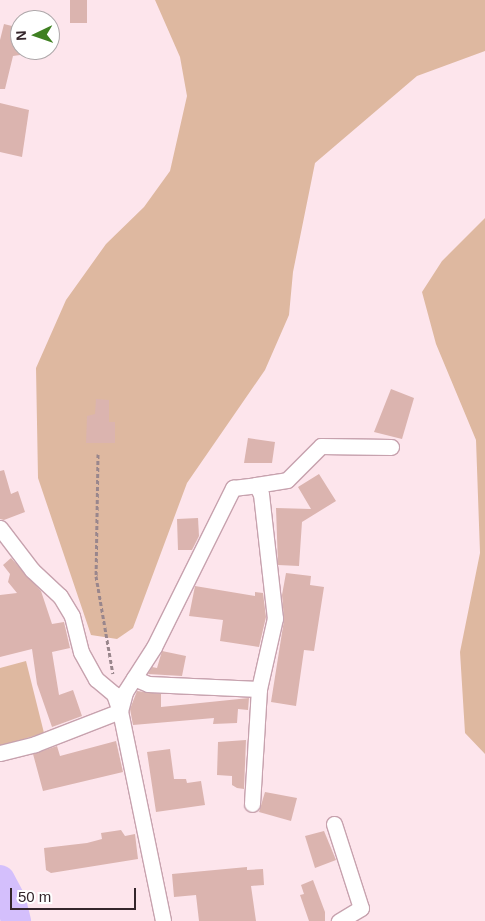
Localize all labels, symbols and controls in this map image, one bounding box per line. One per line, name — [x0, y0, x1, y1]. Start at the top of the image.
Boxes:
north arrow — [10, 10, 60, 60]
text: N — [13, 30, 29, 41]
scale bar — [12, 878, 139, 910]
text: 50 m — [18, 888, 51, 905]

